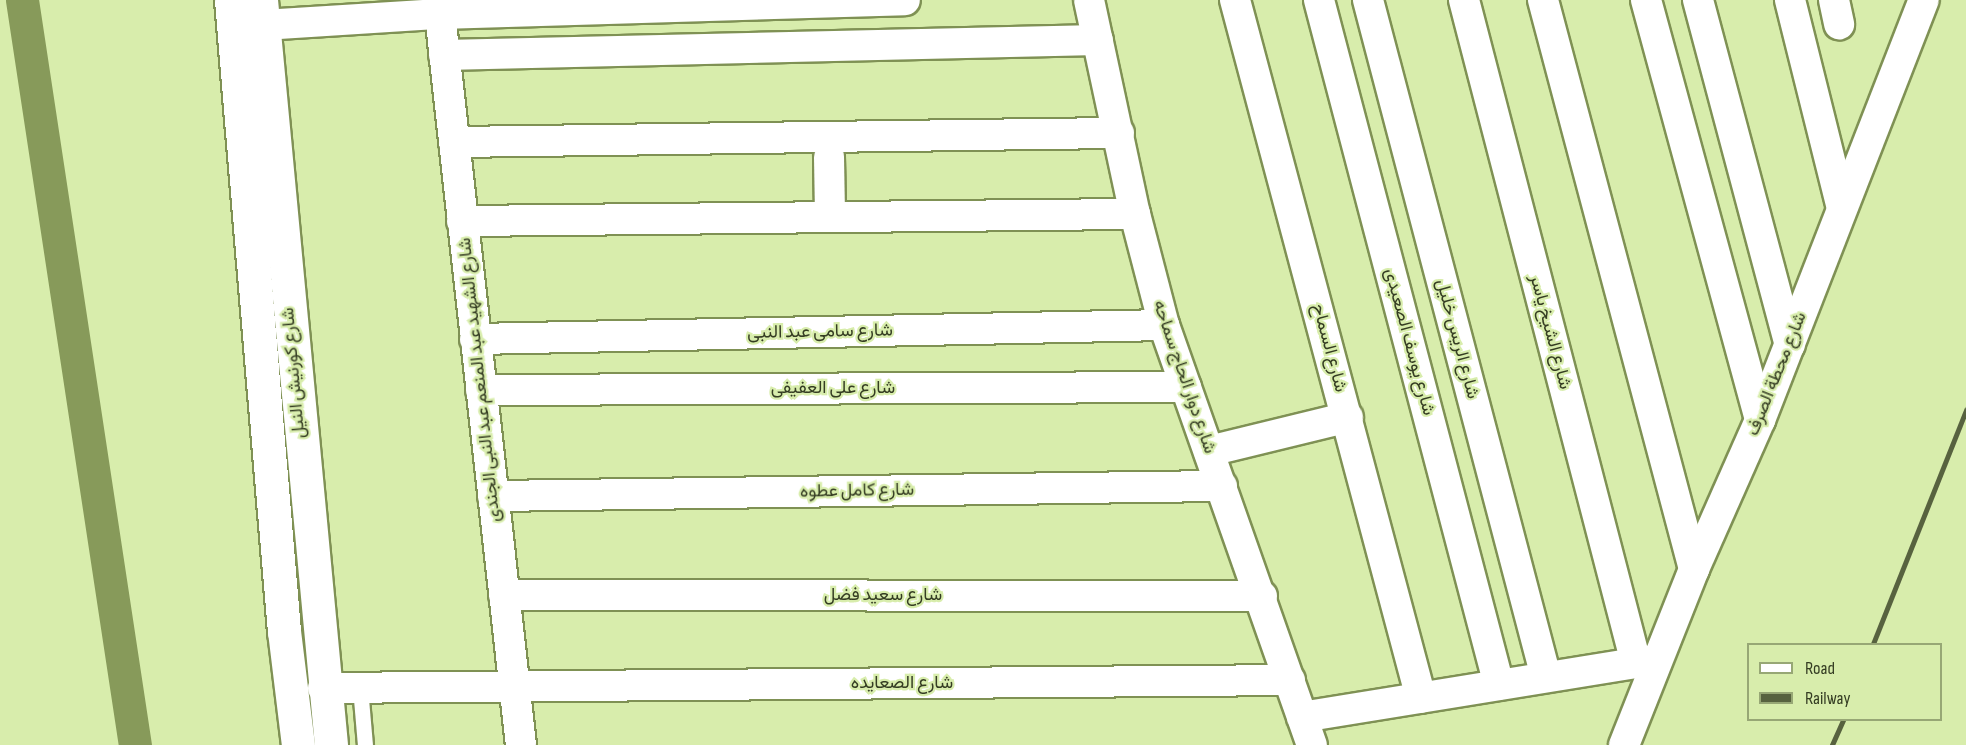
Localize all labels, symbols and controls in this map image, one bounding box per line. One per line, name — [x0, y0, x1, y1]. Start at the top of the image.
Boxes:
street label: شارع الشهيد عبد المنعم عبد النبى الجندى — [454, 237, 506, 523]
street label: شارع يوسف الصعيدى — [1379, 266, 1439, 418]
street label: شارع الشيخ ياسر — [1524, 272, 1576, 392]
street label: شارع الريس خليل — [1431, 277, 1483, 401]
street label: شارع دوار الحاج سماحه — [1148, 297, 1220, 457]
street label: شارع السماح — [1307, 301, 1351, 395]
street label: شارع كورنيش النيل — [278, 307, 310, 439]
street label: شارع محطة الصرف — [1742, 309, 1812, 439]
street label: شارع سامى عبد النبى — [747, 320, 893, 344]
street label: شارع على العفيفى — [771, 377, 895, 399]
street label: شارع كامل عطوه — [800, 479, 914, 503]
street label: شارع سعيد فضل — [824, 584, 942, 606]
legend — [1747, 643, 1942, 721]
text: Road — [1805, 658, 1835, 679]
street label: شارع الصعايده — [851, 672, 953, 694]
text: Railway — [1805, 688, 1850, 709]

